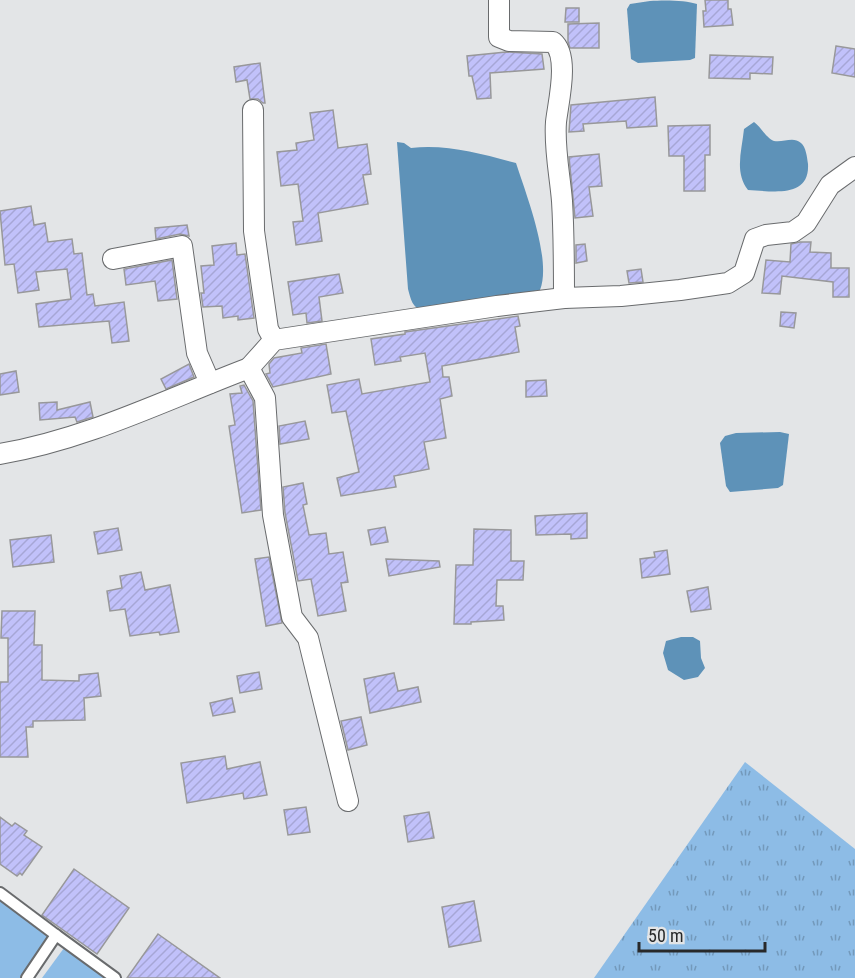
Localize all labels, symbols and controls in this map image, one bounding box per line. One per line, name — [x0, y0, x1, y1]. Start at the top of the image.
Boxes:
scale bar — [639, 915, 765, 953]
text: 50 m — [648, 925, 683, 946]

